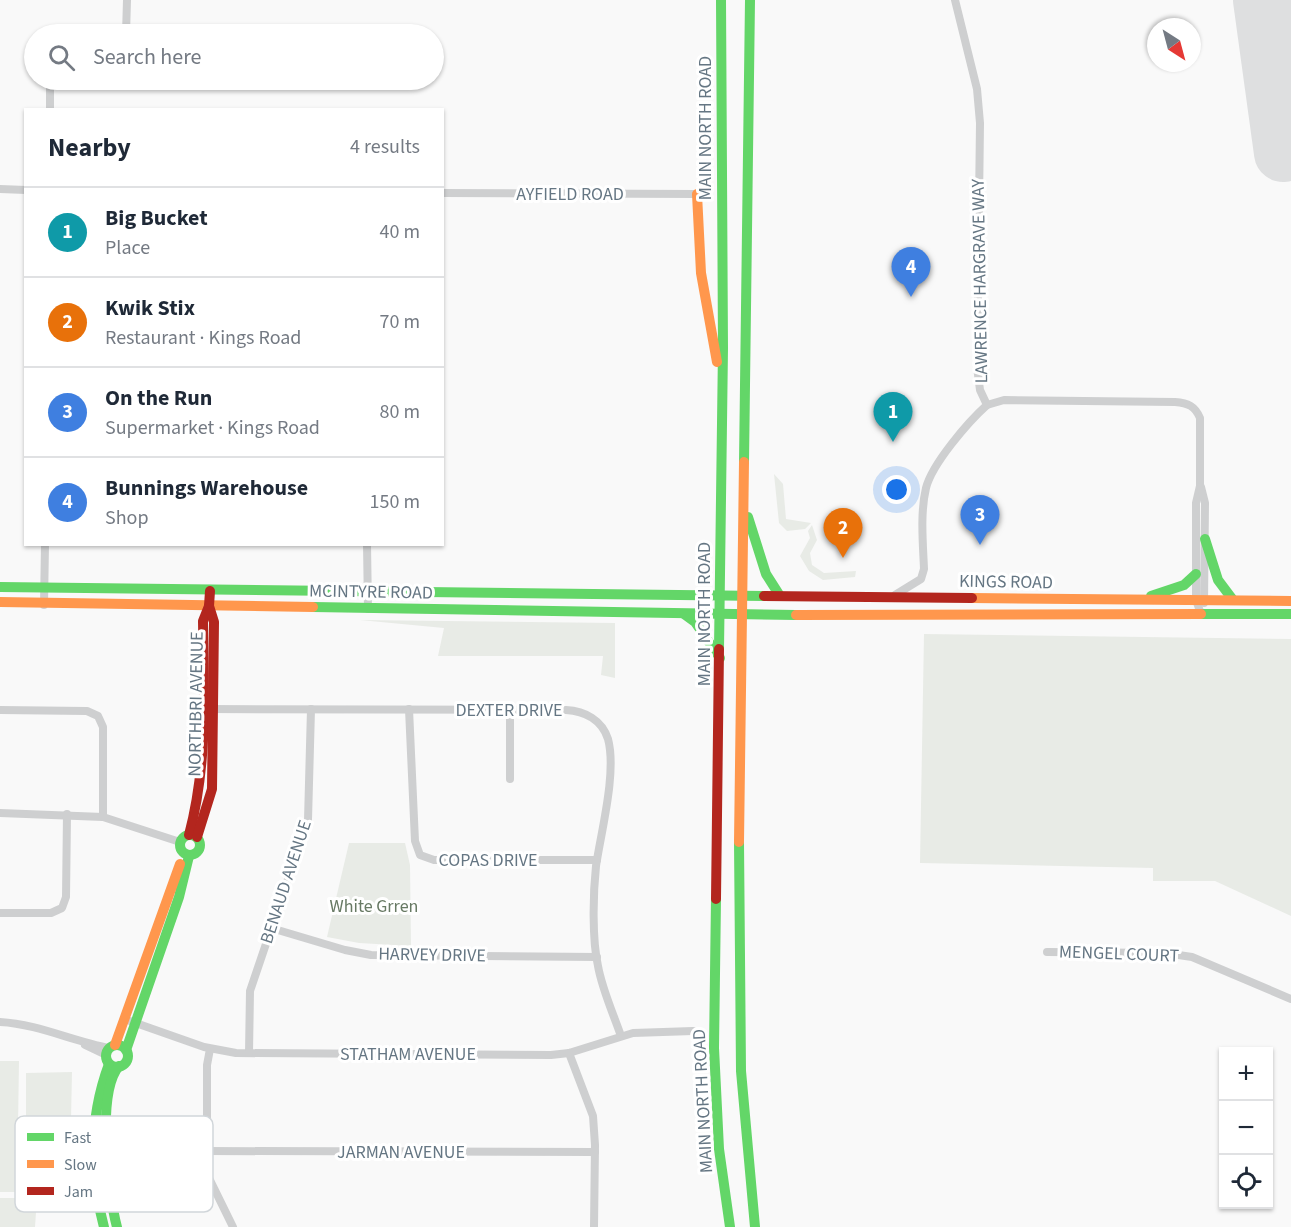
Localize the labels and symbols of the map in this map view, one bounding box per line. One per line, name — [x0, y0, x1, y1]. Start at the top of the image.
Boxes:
north arrow — [1147, 18, 1201, 72]
street label: MAIN NORTH ROAD — [693, 56, 718, 200]
street label: LAWRENCE HARGRAVE WAY — [966, 178, 994, 384]
street label: AYFIELD ROAD — [516, 182, 624, 207]
pin: 4 — [892, 248, 930, 297]
pin: 1 — [874, 392, 912, 442]
your location — [882, 475, 911, 504]
pin: 3 — [960, 496, 1000, 545]
pin: 2 — [824, 508, 862, 558]
street label: MAIN NORTH ROAD — [692, 542, 717, 686]
street label: KINGS ROAD — [959, 569, 1053, 595]
street label: MCINTYRE ROAD — [309, 578, 433, 606]
street label: NORTHBRI AVENUE — [182, 631, 210, 777]
street label: DEXTER DRIVE — [455, 698, 563, 723]
street label: BENAUD AVENUE — [254, 817, 318, 947]
street label: COPAS DRIVE — [439, 848, 537, 873]
park label: White Grren — [330, 894, 418, 919]
street label: MENGEL COURT — [1059, 939, 1180, 969]
street label: HARVEY DRIVE — [378, 942, 486, 968]
street label: MAIN NORTH ROAD — [687, 1028, 719, 1174]
street label: STATHAM AVENUE — [340, 1042, 476, 1067]
legend — [15, 1116, 213, 1212]
text: Fast — [64, 1127, 92, 1149]
street label: JARMAN AVENUE — [337, 1140, 465, 1165]
text: Slow — [64, 1154, 97, 1176]
text: Jam — [64, 1181, 93, 1203]

